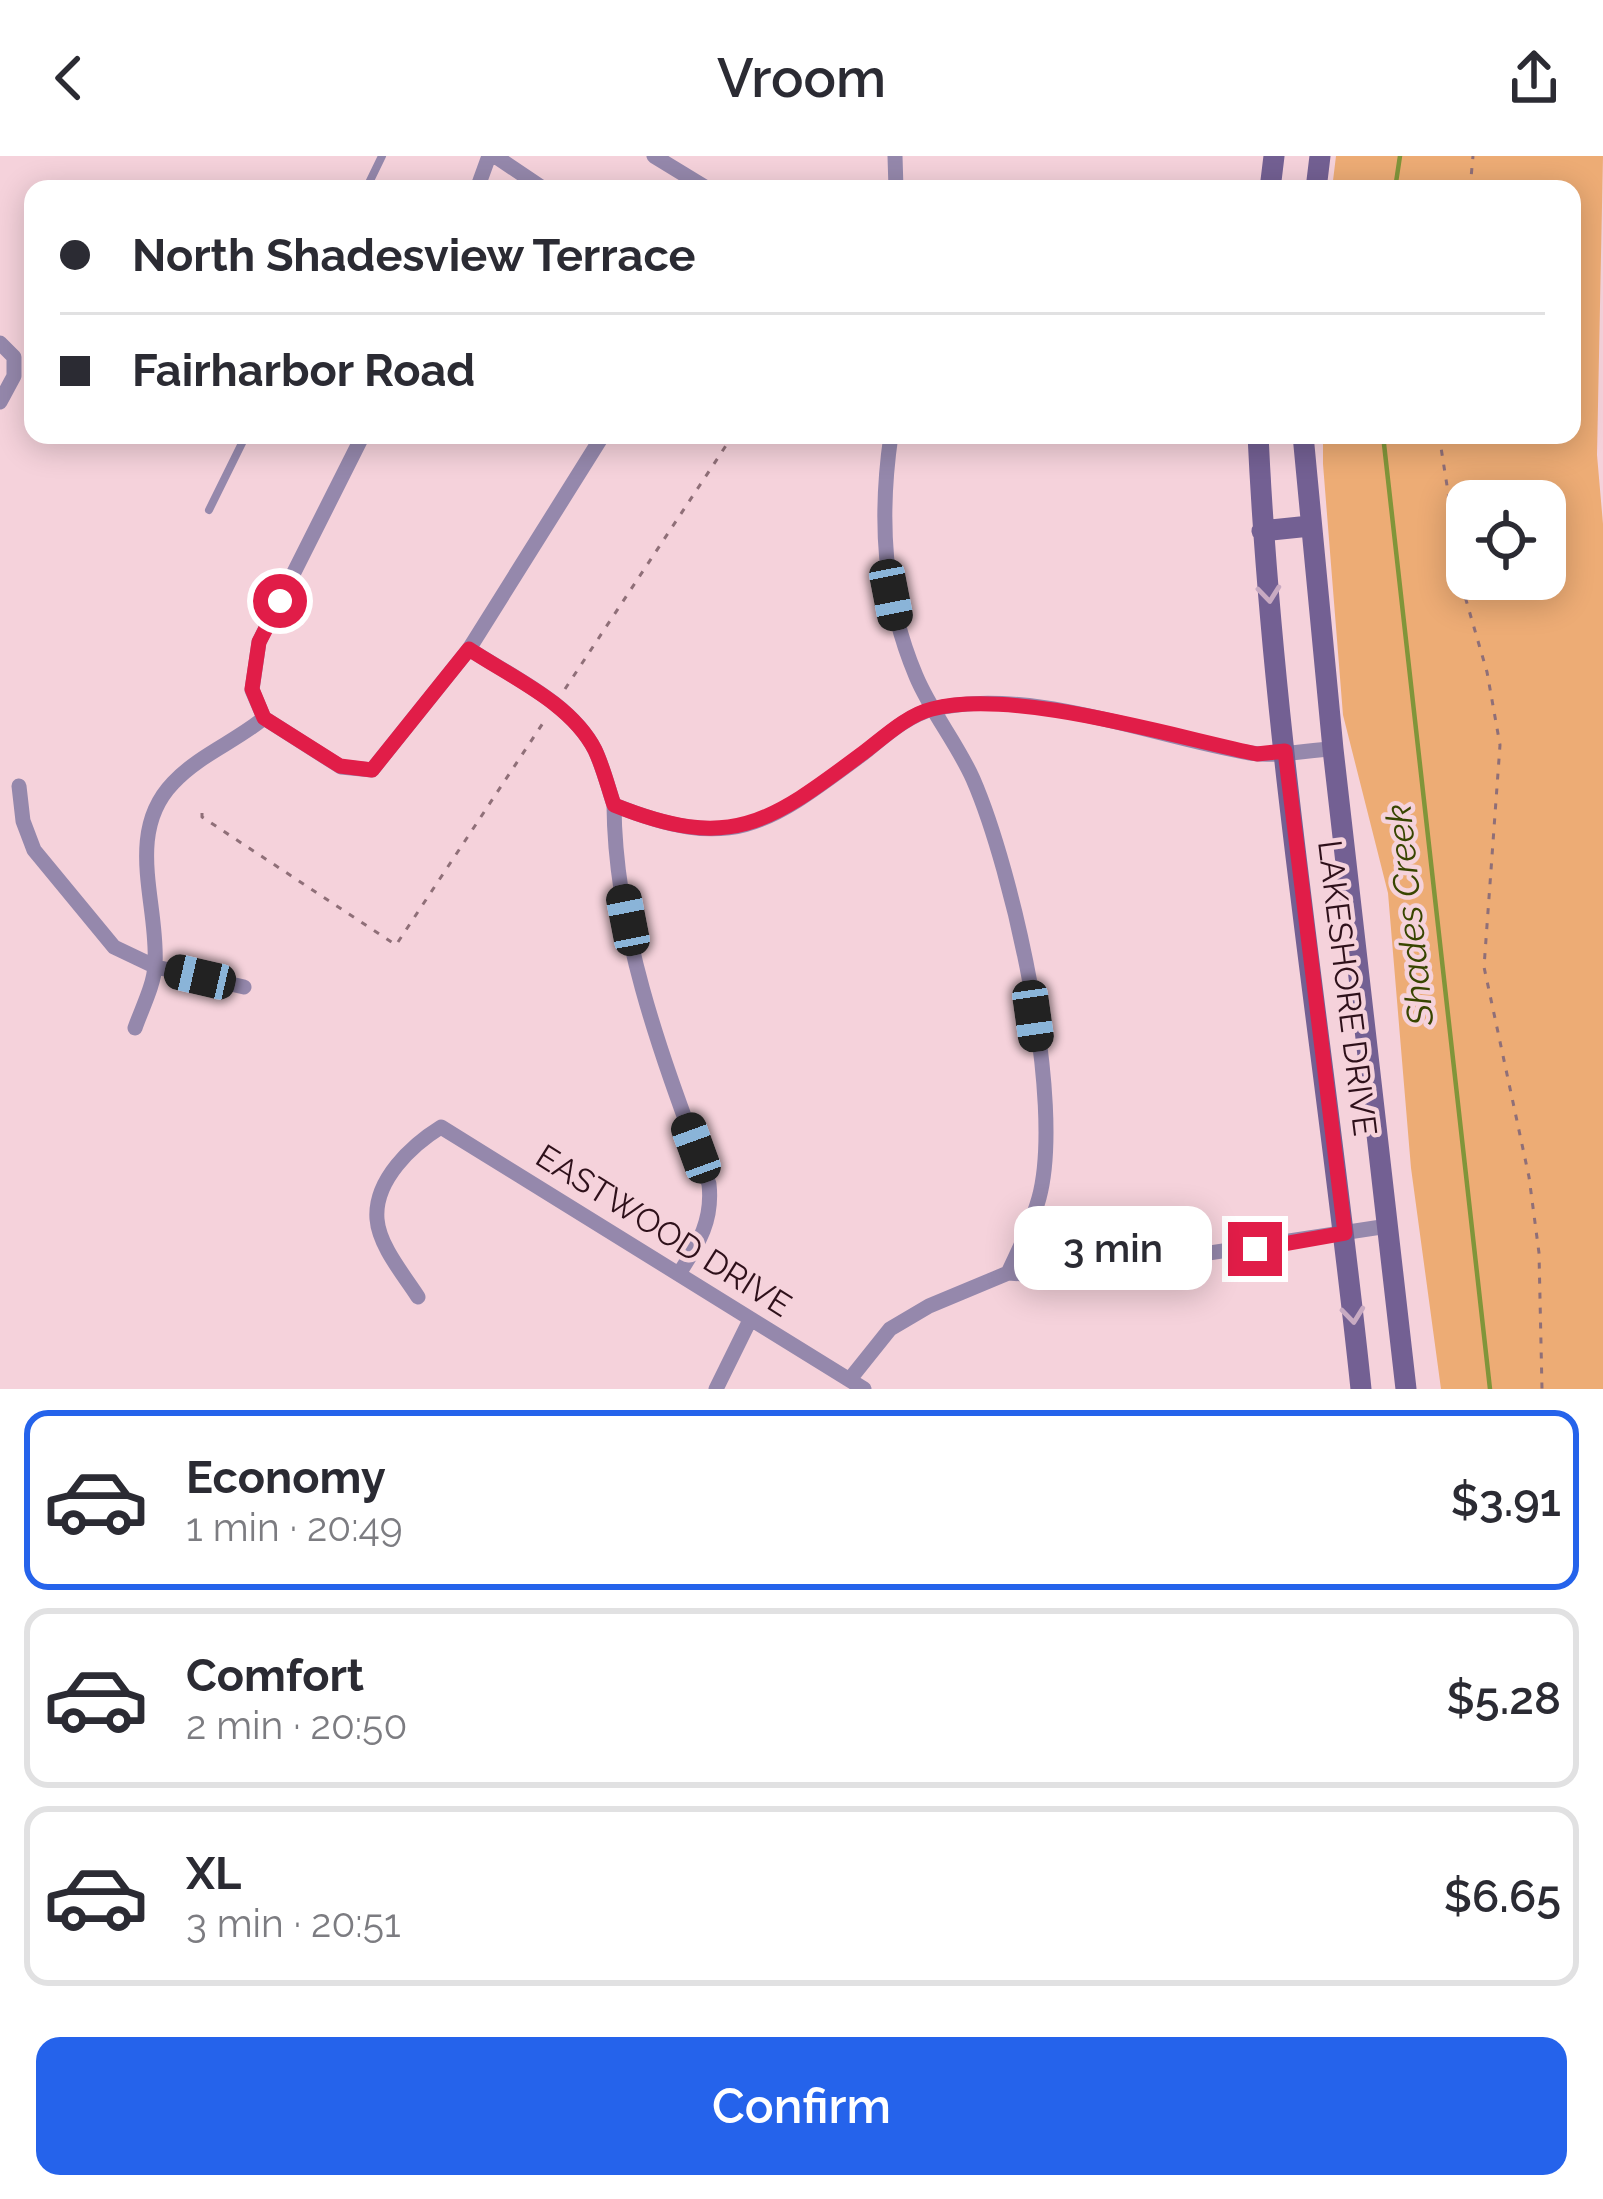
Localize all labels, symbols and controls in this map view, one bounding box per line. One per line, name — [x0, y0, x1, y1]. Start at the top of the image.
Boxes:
icon: back — [36, 45, 102, 111]
icon: share — [1501, 45, 1567, 111]
text: Vroom — [717, 46, 886, 110]
text: North Shadesview Terrace — [132, 229, 696, 282]
text: Fairharbor Road — [132, 344, 475, 397]
map controls — [1446, 480, 1566, 600]
button: locate — [1446, 480, 1566, 600]
car — [866, 556, 916, 634]
route start — [253, 574, 307, 628]
one-way arrow — [1256, 584, 1281, 603]
water label: Shades Creek — [1376, 802, 1442, 1029]
street label: LAKESHORE DRIVE — [1310, 838, 1385, 1138]
car — [603, 881, 653, 959]
car — [161, 951, 239, 1003]
car — [1010, 978, 1056, 1054]
car — [667, 1108, 725, 1188]
street label: EASTWOOD DRIVE — [529, 1136, 798, 1325]
callout: 3 min — [1015, 1207, 1213, 1291]
route end — [1228, 1222, 1282, 1276]
text: 3 min — [1063, 1225, 1163, 1271]
one-way arrow — [1340, 1305, 1366, 1324]
icon: car — [42, 1446, 150, 1554]
text: Economy — [186, 1451, 386, 1504]
text: $3.91 — [1451, 1474, 1561, 1527]
text: 1 min · 20:49 — [186, 1504, 403, 1550]
icon: car — [42, 1644, 150, 1752]
text: Comfort — [186, 1649, 364, 1702]
text: $5.28 — [1447, 1672, 1561, 1725]
text: 2 min · 20:50 — [186, 1702, 407, 1748]
icon: car — [42, 1842, 150, 1950]
text: XL — [186, 1847, 241, 1900]
text: $6.65 — [1444, 1870, 1561, 1923]
text: 3 min · 20:51 — [186, 1900, 401, 1946]
button: Confirm — [36, 2037, 1567, 2175]

